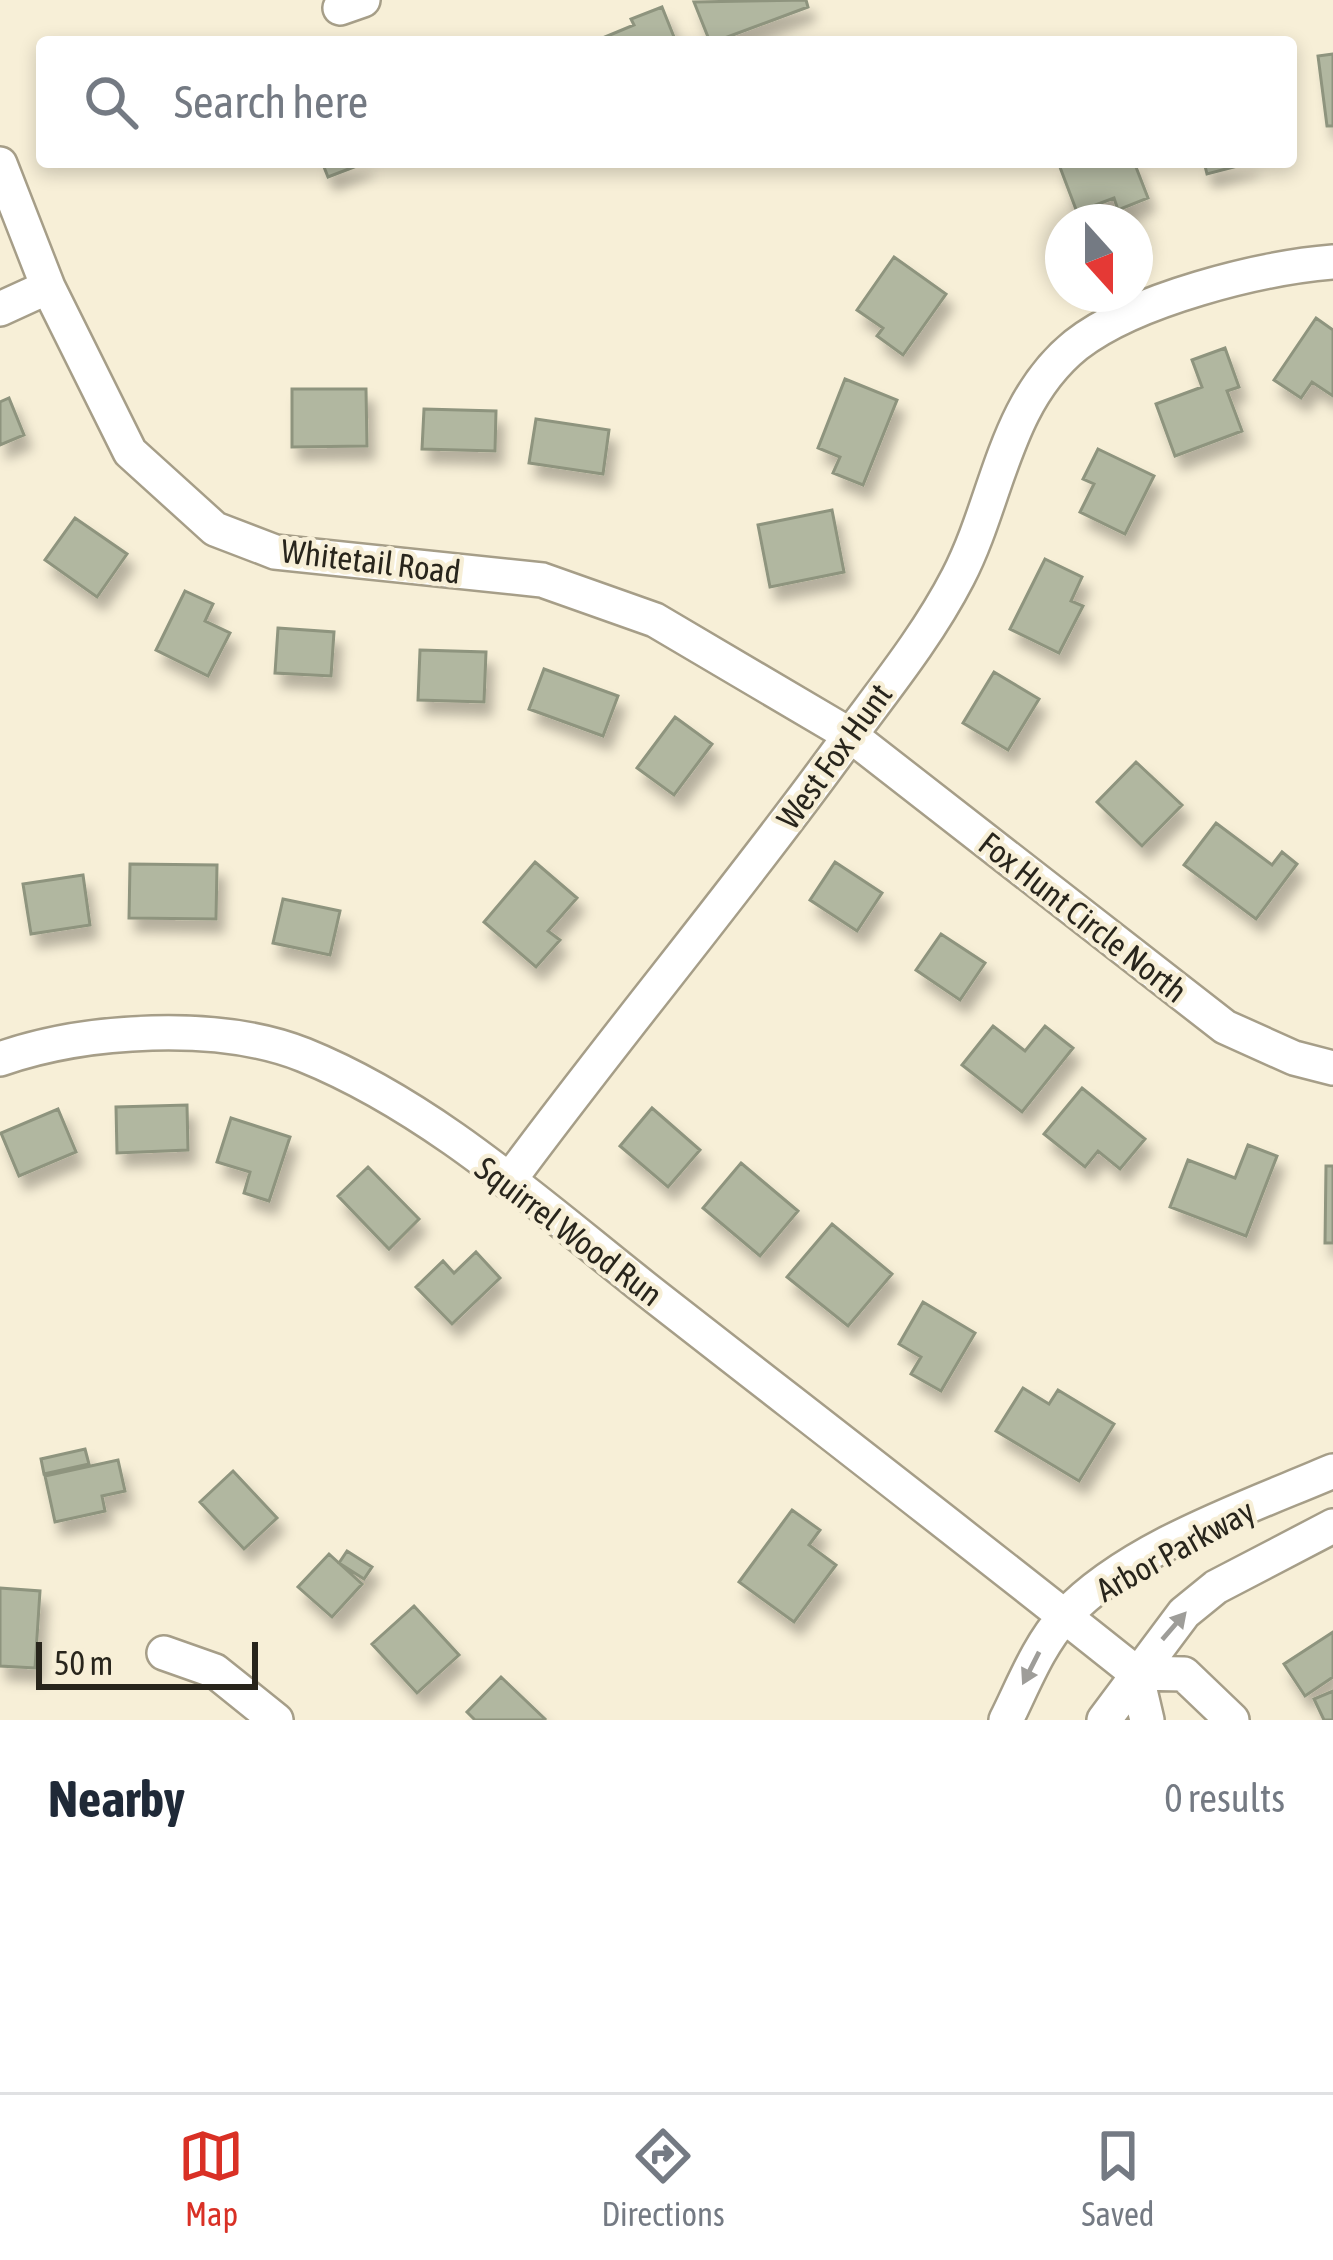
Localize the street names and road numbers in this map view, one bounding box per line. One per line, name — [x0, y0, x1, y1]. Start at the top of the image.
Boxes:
street label: Whitetail Road — [279, 531, 463, 591]
street label: West Fox Hunt — [769, 676, 899, 836]
street label: Fox Hunt Circle North — [972, 824, 1194, 1010]
street label: Squirrel Wood Run — [468, 1149, 670, 1313]
street label: Arbor Parkway — [1089, 1491, 1261, 1609]

